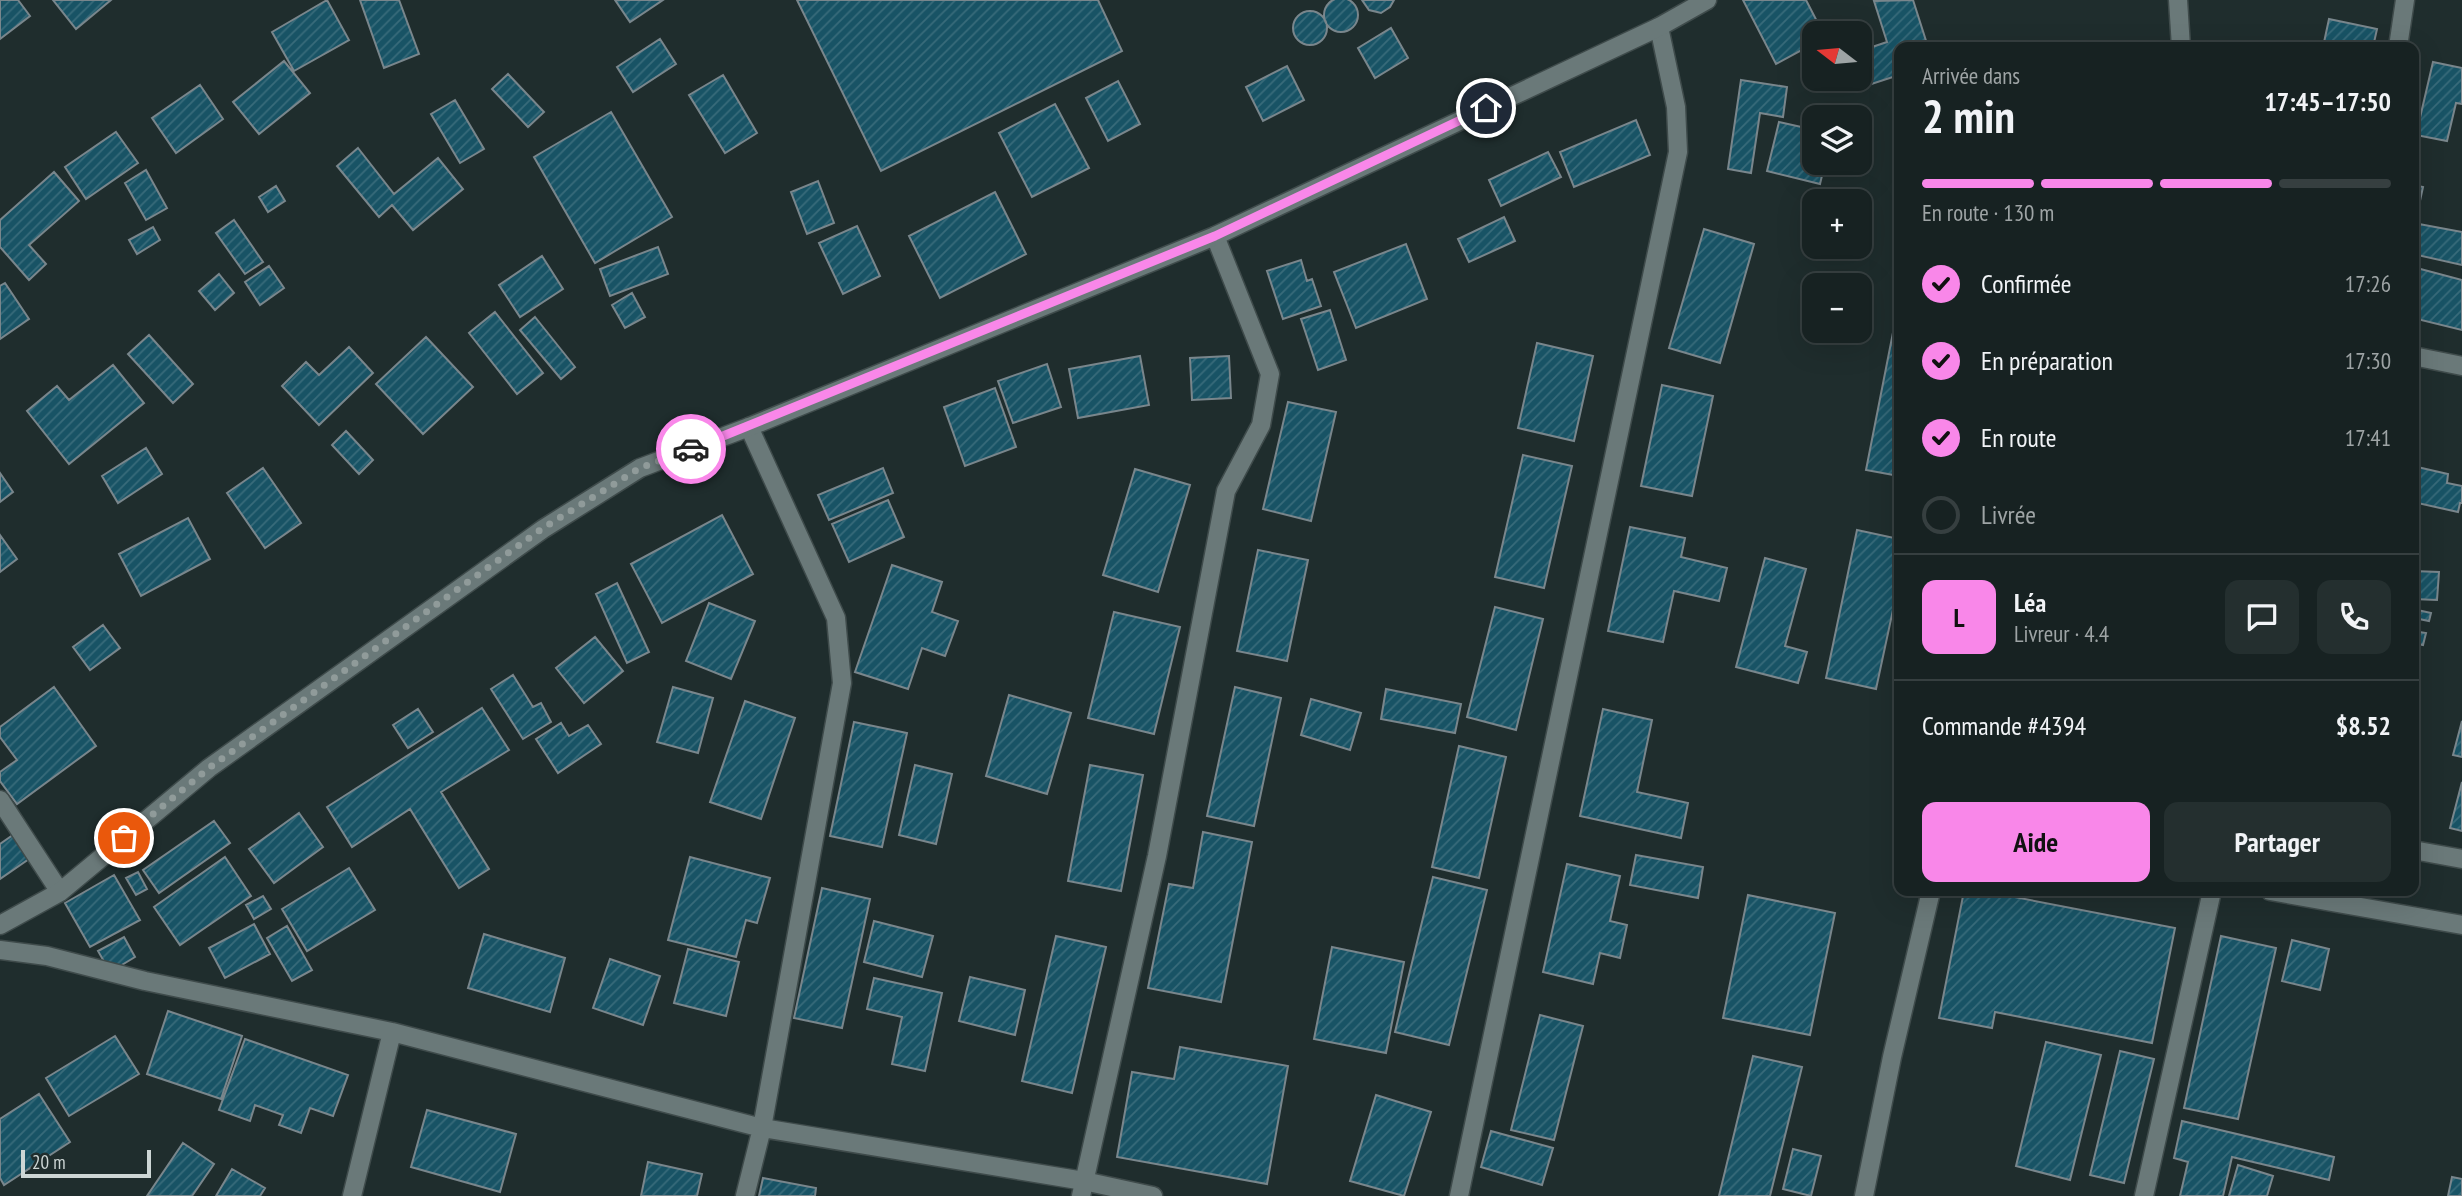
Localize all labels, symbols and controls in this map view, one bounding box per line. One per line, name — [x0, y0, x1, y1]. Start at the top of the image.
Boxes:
north arrow — [1802, 21, 1872, 91]
map controls — [1802, 21, 1872, 343]
text: Arrivée dans — [1922, 61, 2020, 90]
pin — [1456, 78, 1516, 138]
text: 17:45–17:50 — [2264, 85, 2391, 118]
text: 2 min — [1922, 86, 2015, 146]
icon: home — [1467, 89, 1505, 127]
button: layers — [1802, 105, 1872, 175]
button: + — [1802, 189, 1872, 259]
text: En route · 130 m — [1922, 198, 2054, 227]
icon: check — [1922, 265, 1960, 303]
text: Confirmée — [1981, 267, 2072, 300]
text: 17:26 — [2345, 269, 2391, 298]
button: − — [1802, 273, 1872, 343]
icon: check — [1922, 342, 1960, 380]
text: En préparation — [1981, 344, 2113, 377]
text: 17:30 — [2345, 346, 2391, 375]
courier — [656, 414, 726, 484]
icon: check — [1922, 419, 1960, 457]
text: En route — [1981, 421, 2056, 454]
text: 17:41 — [2345, 423, 2391, 452]
icon: car — [672, 430, 710, 468]
text: Livrée — [1981, 498, 2036, 531]
button: chat — [2225, 580, 2299, 654]
button: phone — [2317, 580, 2391, 654]
text: Léa — [2014, 586, 2046, 619]
text: L — [1953, 601, 1965, 634]
text: Livreur · 4.4 — [2014, 619, 2109, 648]
text: Commande #4394 — [1922, 709, 2086, 742]
text: $8.52 — [2336, 709, 2391, 742]
button: Aide — [1922, 802, 2150, 882]
button: Partager — [2164, 802, 2391, 882]
pin — [94, 808, 154, 868]
icon: bag — [105, 819, 143, 857]
scale bar — [21, 1147, 150, 1179]
text: 20 m — [32, 1150, 66, 1174]

